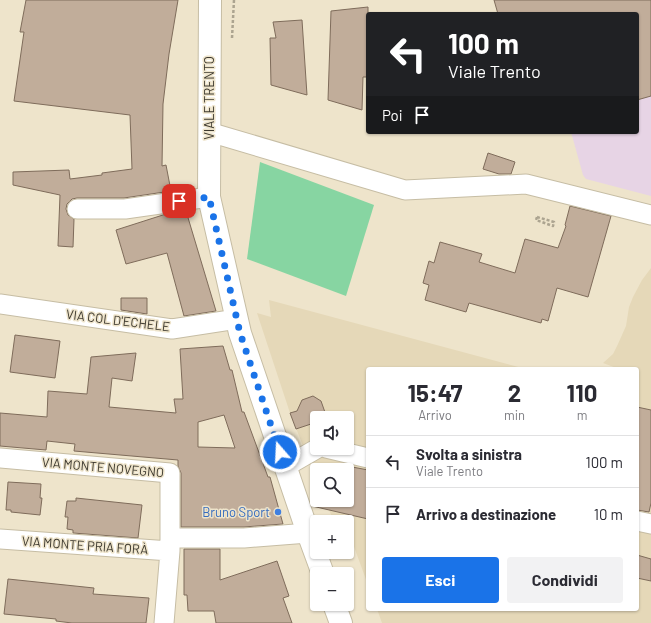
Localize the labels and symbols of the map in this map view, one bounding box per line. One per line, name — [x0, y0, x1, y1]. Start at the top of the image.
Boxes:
street label: VIALE TRENTO — [201, 56, 217, 140]
pin — [162, 184, 196, 218]
street label: VIA COL D'ECHELE — [65, 306, 171, 334]
position arrow — [259, 431, 301, 473]
street label: VIA MONTE NOVEGNO — [41, 454, 165, 480]
place label: Bruno Sport — [202, 504, 270, 520]
marker: Bruno Sport — [273, 507, 283, 517]
street label: VIA MONTE PRIA FORÀ — [21, 533, 149, 557]

